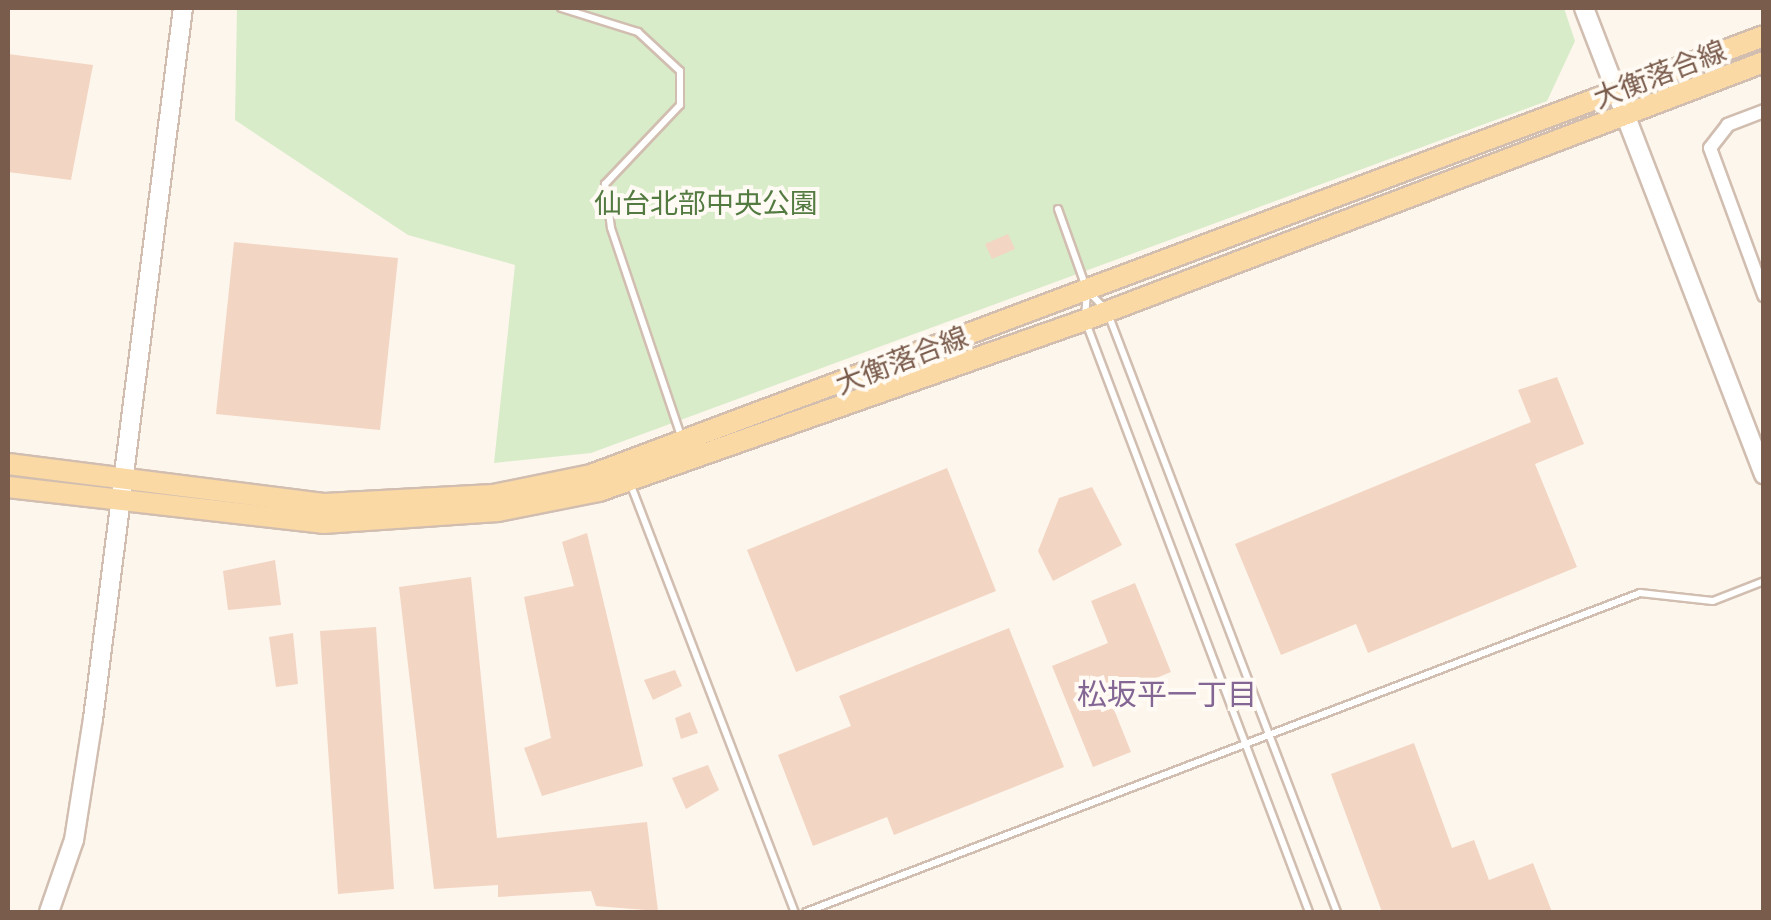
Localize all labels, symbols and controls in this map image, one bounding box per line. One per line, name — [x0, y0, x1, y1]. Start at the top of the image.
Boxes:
street label: 大衡落合線 — [1589, 34, 1731, 116]
park label: 仙台北部中央公園 — [594, 187, 818, 221]
street label: 大衡落合線 — [831, 320, 973, 402]
district label: 松坂平一丁目 — [1077, 678, 1257, 714]

